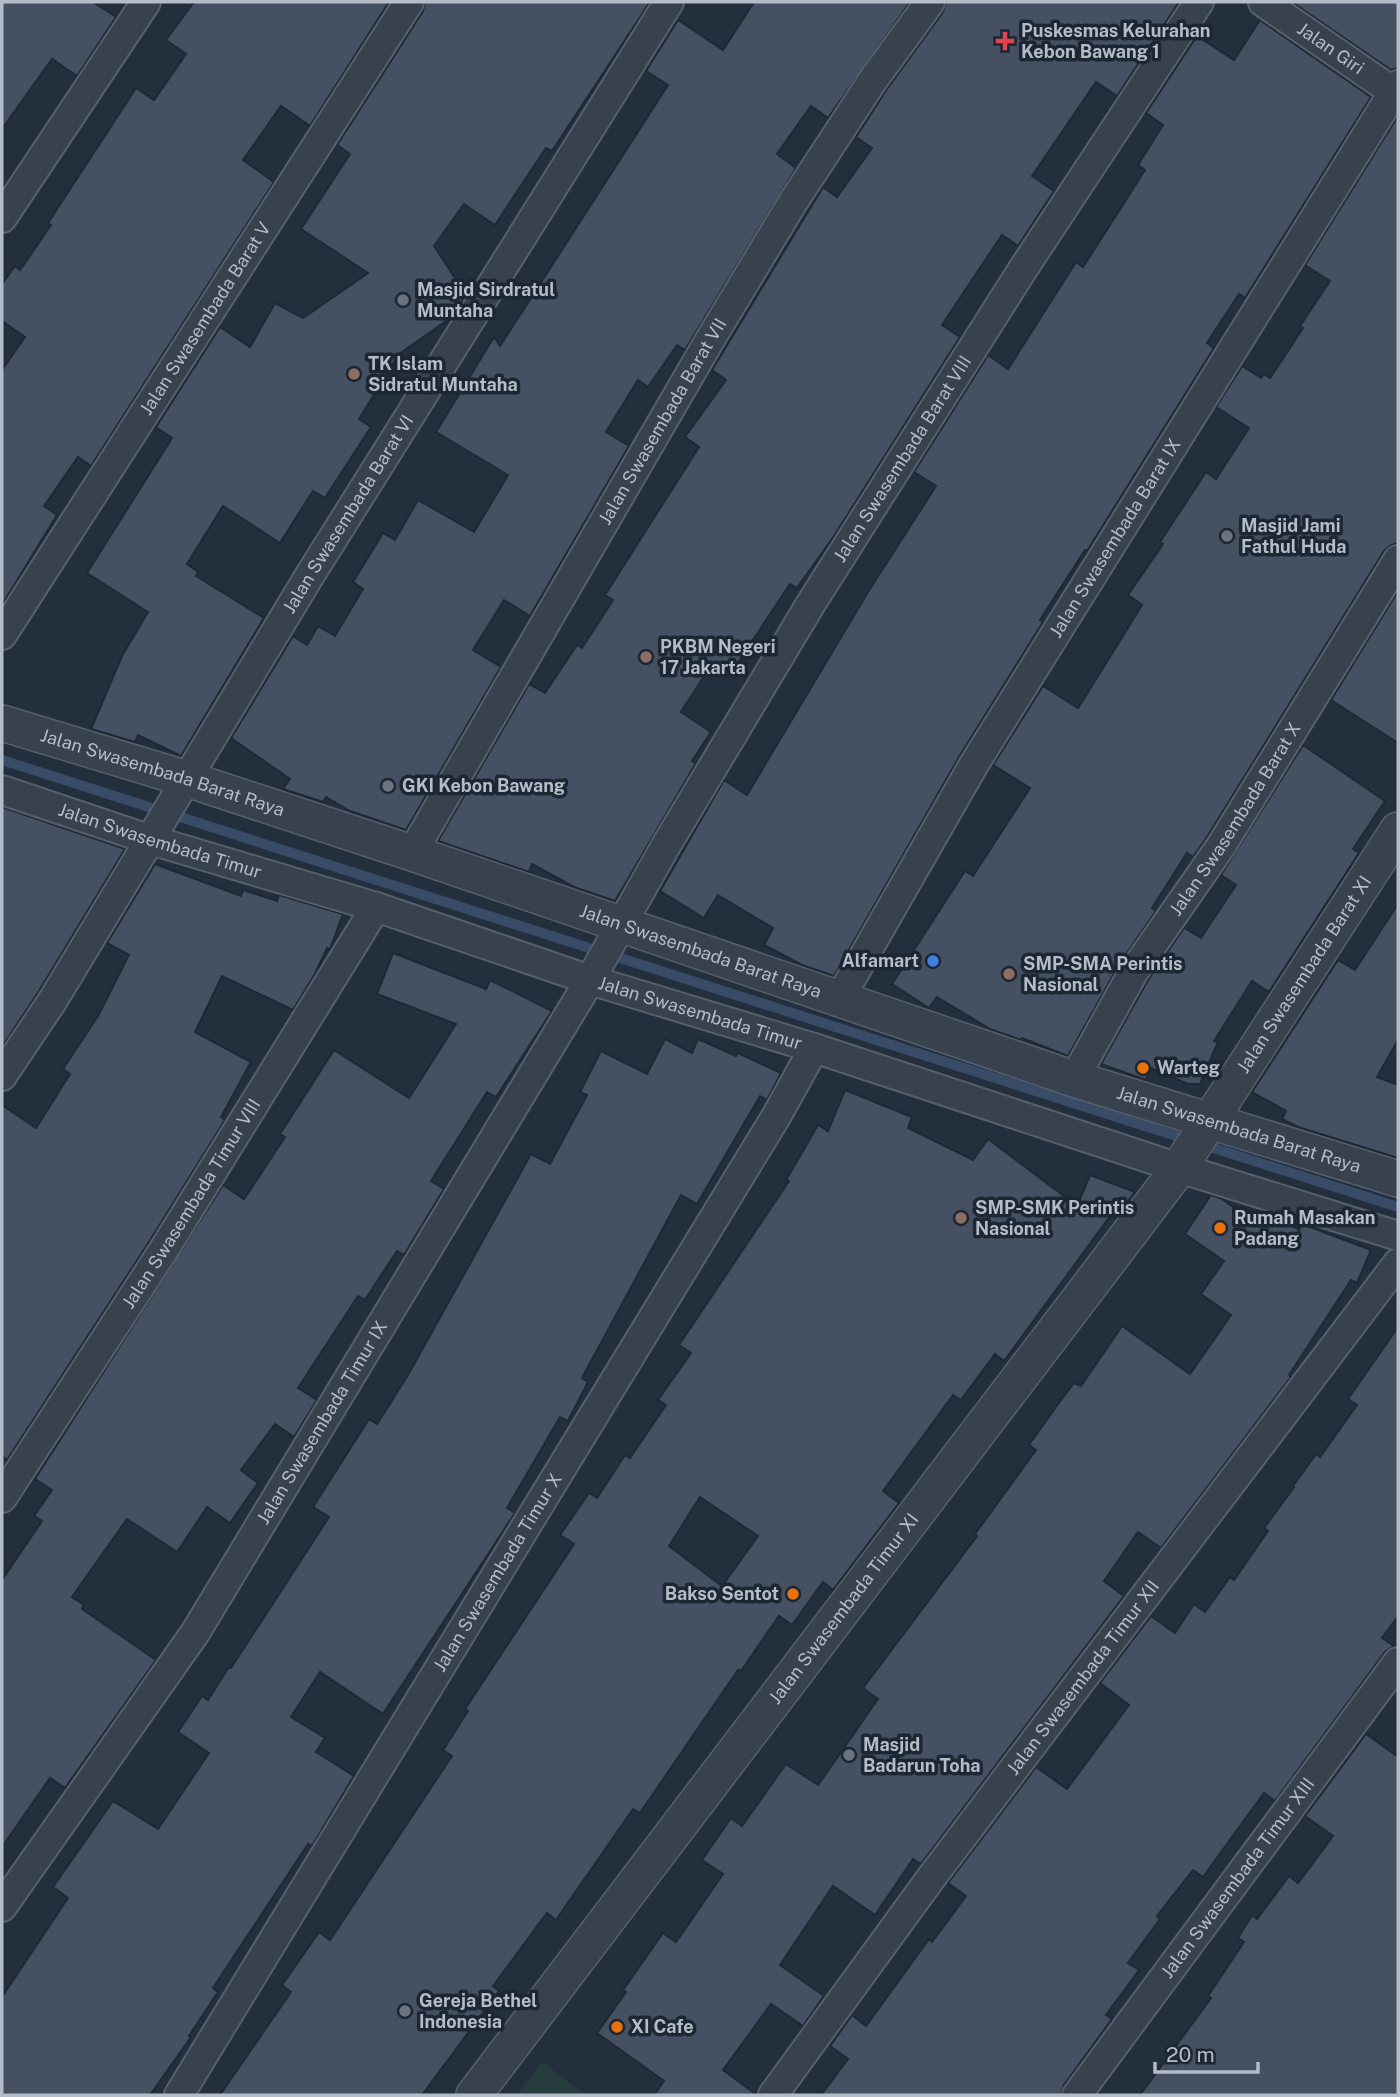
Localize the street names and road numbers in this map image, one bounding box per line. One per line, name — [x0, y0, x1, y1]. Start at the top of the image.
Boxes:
street label: Jalan Giri — [1293, 18, 1368, 78]
street label: Jalan Swasembada Barat V — [135, 218, 275, 419]
street label: Jalan Swasembada Barat VII — [594, 314, 730, 528]
street label: Jalan Swasembada Barat VIII — [829, 352, 975, 566]
street label: Jalan Swasembada Barat VI — [278, 411, 418, 617]
street label: Jalan Swasembada Barat IX — [1045, 434, 1185, 641]
street label: Jalan Swasembada Barat X — [1165, 719, 1305, 920]
street label: Jalan Swasembada Barat Raya — [38, 724, 287, 820]
street label: Jalan Swasembada Timur — [56, 799, 264, 882]
street label: Jalan Swasembada Barat XI — [1232, 872, 1375, 1077]
street label: Jalan Swasembada Barat Raya — [577, 900, 824, 1002]
street label: Jalan Swasembada Timur — [596, 972, 805, 1054]
street label: Jalan Swasembada Barat Raya — [1114, 1082, 1363, 1177]
street label: Jalan Swasembada Timur VIII — [117, 1095, 265, 1312]
street label: Jalan Swasembada Timur IX — [252, 1317, 391, 1528]
street label: Jalan Swasembada Timur X — [429, 1469, 566, 1675]
street label: Jalan Swasembada Timur XI — [764, 1509, 923, 1708]
street label: Jalan Swasembada Timur XII — [1002, 1576, 1163, 1779]
street label: Jalan Swasembada Timur XIII — [1156, 1774, 1319, 1982]

